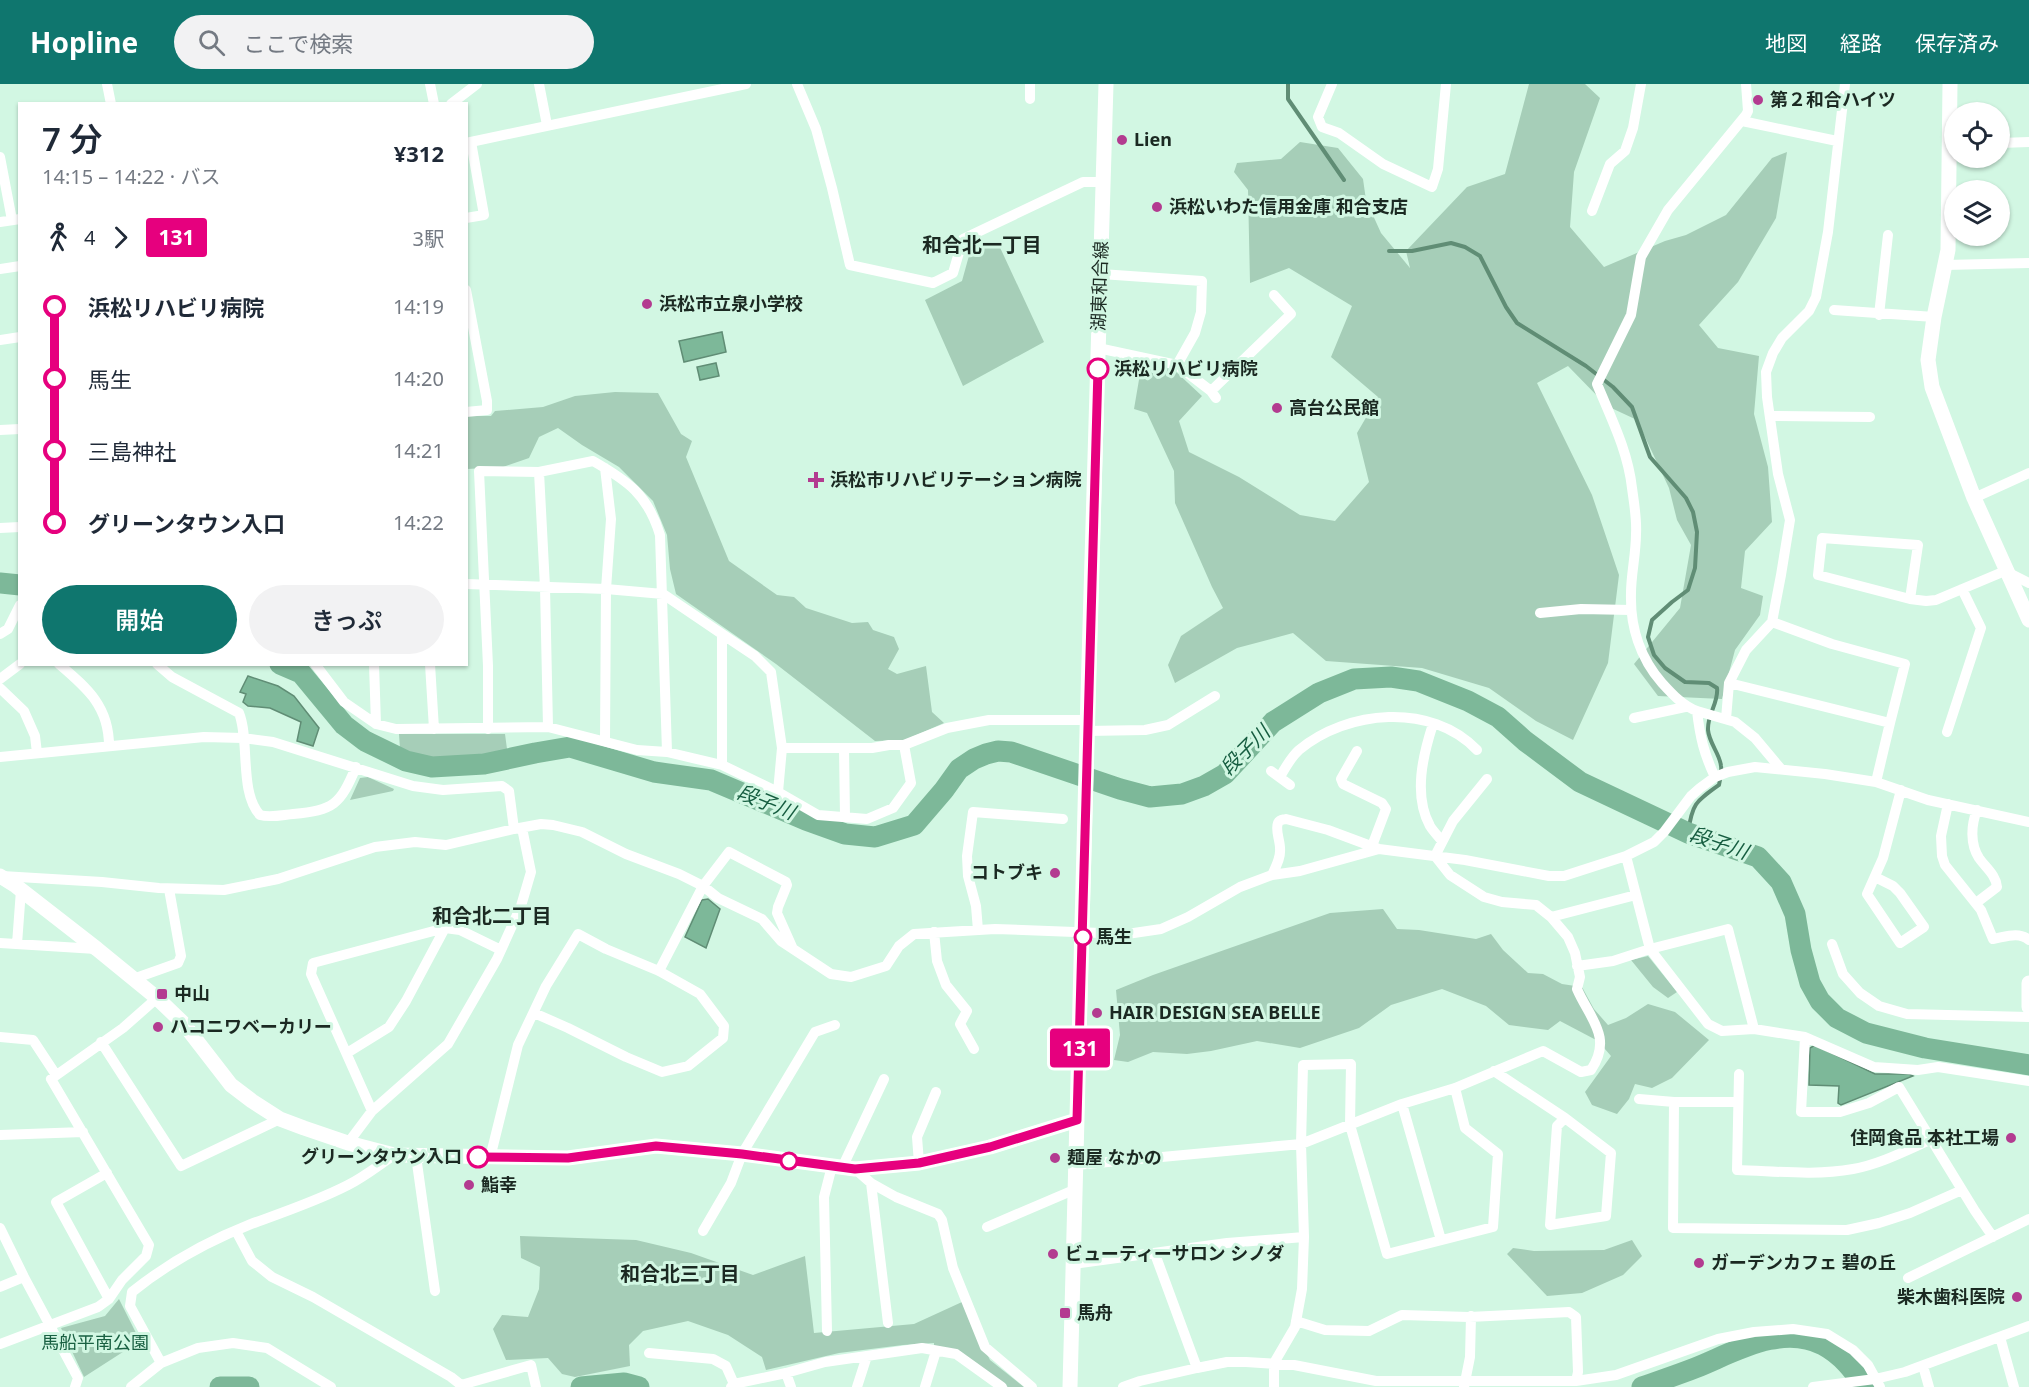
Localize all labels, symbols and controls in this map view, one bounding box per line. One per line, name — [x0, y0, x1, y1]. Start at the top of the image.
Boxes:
search box — [174, 15, 594, 69]
text: Hopline — [30, 23, 138, 61]
icon: search — [195, 26, 228, 59]
text: ここで検索 — [243, 28, 353, 58]
text: 地図 — [1765, 29, 1807, 57]
text: 経路 — [1840, 29, 1882, 57]
text: 保存済み — [1915, 29, 1999, 57]
place label: 第２和合ハイツ — [1770, 87, 1896, 111]
marker: 第２和合ハイツ — [1751, 93, 1765, 107]
map controls — [1944, 102, 2010, 246]
button: locate — [1944, 102, 2010, 168]
text: 7 分 — [42, 116, 102, 161]
place label: Lien — [1134, 127, 1172, 151]
marker: Lien — [1115, 133, 1129, 147]
text: ¥312 — [394, 138, 444, 168]
text: 14:15 – 14:22 · バス — [42, 163, 220, 190]
button: layers — [1944, 180, 2010, 246]
place label: 浜松いわた信用金庫 和合支店 — [1169, 194, 1408, 218]
marker: 浜松いわた信用金庫 和合支店 — [1150, 200, 1164, 214]
icon: walk — [42, 221, 75, 254]
icon: forward — [104, 221, 137, 254]
text: 131 — [158, 223, 195, 251]
text: 4 — [84, 224, 95, 251]
text: 3駅 — [413, 225, 444, 252]
district label: 和合北一丁目 — [922, 231, 1042, 258]
street label: 湖東和合線 — [1085, 241, 1113, 331]
place label: 浜松市立泉小学校 — [659, 291, 803, 315]
text: 浜松リハビリ病院 — [88, 292, 264, 322]
text: 14:19 — [393, 293, 444, 320]
marker: 浜松市立泉小学校 — [640, 297, 654, 311]
place label: 浜松リハビリ病院 — [1114, 356, 1258, 380]
marker: 浜松リハビリ病院 — [1087, 358, 1109, 380]
text: 馬生 — [88, 364, 132, 394]
text: 14:20 — [393, 365, 444, 392]
place label: 高台公民館 — [1289, 395, 1379, 419]
marker: 高台公民館 — [1270, 401, 1284, 415]
text: 三島神社 — [88, 436, 176, 466]
text: 14:21 — [393, 437, 444, 464]
place label: 浜松市リハビリテーション病院 — [830, 467, 1082, 491]
marker: 浜松市リハビリテーション病院 — [807, 471, 825, 489]
text: グリーンタウン入口 — [88, 508, 285, 538]
text: 14:22 — [393, 509, 444, 536]
button: 開始 — [42, 585, 237, 654]
button: きっぷ — [249, 585, 444, 654]
water label: 段子川 — [1214, 717, 1277, 780]
water label: 段子川 — [733, 778, 801, 826]
water label: 段子川 — [1686, 820, 1754, 866]
place label: コトブキ — [971, 860, 1043, 884]
marker: コトブキ — [1048, 866, 1062, 880]
district label: 和合北二丁目 — [432, 902, 552, 929]
place label: 馬生 — [1096, 924, 1132, 948]
marker: 馬生 — [1074, 928, 1092, 946]
place label: 中山 — [174, 981, 210, 1005]
marker: 中山 — [155, 987, 169, 1001]
place label: HAIR DESIGN SEA BELLE — [1109, 1000, 1321, 1024]
marker: HAIR DESIGN SEA BELLE — [1090, 1006, 1104, 1020]
place label: ハコニワベーカリー — [170, 1014, 332, 1038]
marker: ハコニワベーカリー — [151, 1020, 165, 1034]
line badge: 131 — [1046, 1028, 1114, 1068]
text: 131 — [1062, 1034, 1098, 1062]
place label: 住岡食品 本社工場 — [1850, 1125, 1999, 1149]
marker: 住岡食品 本社工場 — [2004, 1131, 2018, 1145]
place label: グリーンタウン入口 — [301, 1144, 462, 1168]
place label: 麺屋 なかの — [1067, 1145, 1162, 1169]
marker: グリーンタウン入口 — [467, 1146, 489, 1168]
marker: 麺屋 なかの — [1048, 1151, 1062, 1165]
unlabelled marker — [780, 1152, 798, 1170]
place label: 鮨幸 — [481, 1172, 517, 1196]
marker: 鮨幸 — [462, 1178, 476, 1192]
place label: ビューティーサロン シノダ — [1065, 1241, 1284, 1265]
marker: ビューティーサロン シノダ — [1046, 1247, 1060, 1261]
place label: ガーデンカフェ 碧の丘 — [1711, 1250, 1896, 1274]
marker: ガーデンカフェ 碧の丘 — [1692, 1256, 1706, 1270]
district label: 和合北三丁目 — [620, 1260, 740, 1287]
place label: 柴木歯科医院 — [1897, 1284, 2005, 1308]
marker: 柴木歯科医院 — [2010, 1290, 2024, 1304]
place label: 馬舟 — [1077, 1300, 1113, 1324]
marker: 馬舟 — [1058, 1306, 1072, 1320]
park label: 馬船平南公園 — [41, 1330, 149, 1354]

